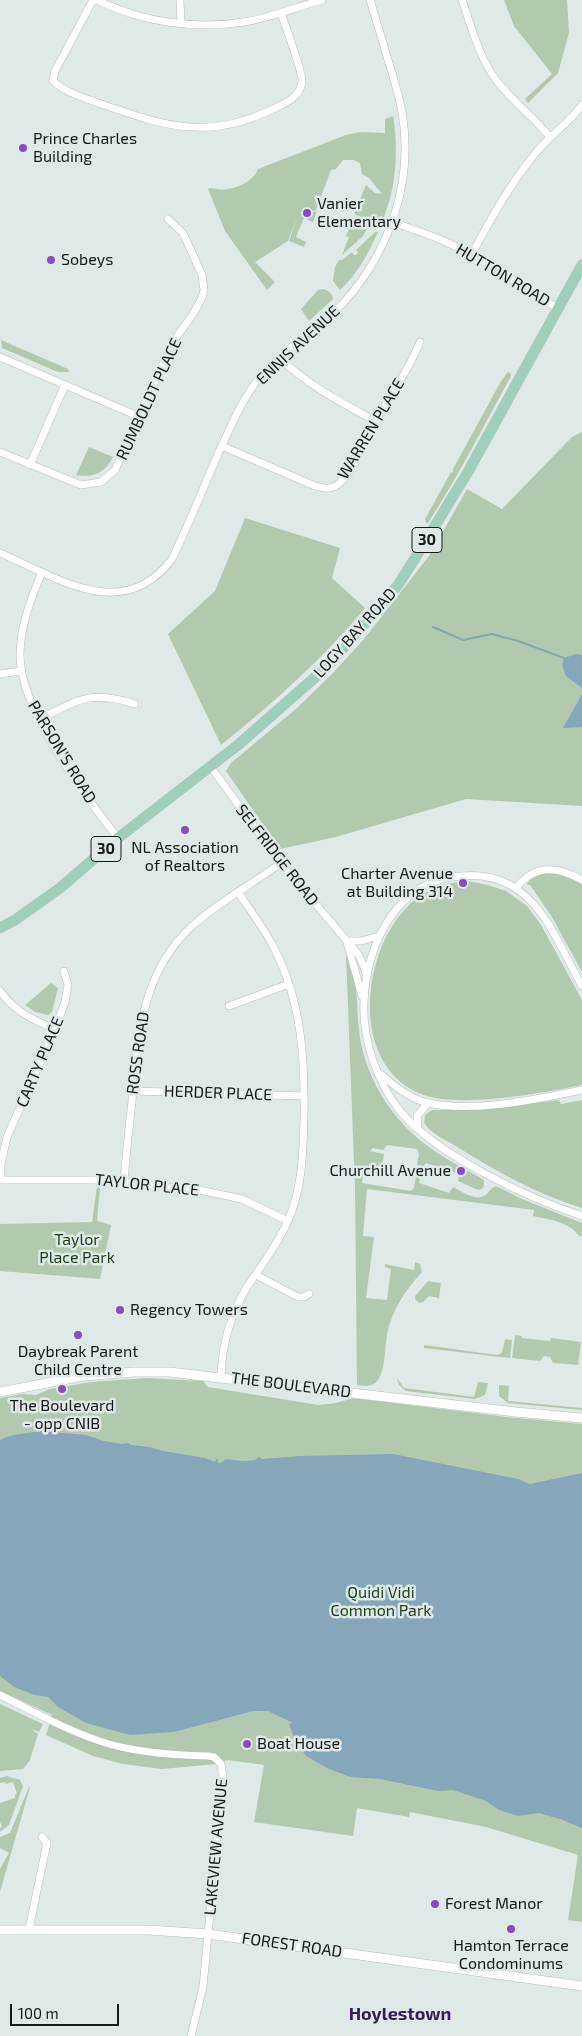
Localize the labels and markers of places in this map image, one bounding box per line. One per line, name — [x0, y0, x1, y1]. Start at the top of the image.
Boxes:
place label: Prince Charles Building — [33, 129, 137, 167]
marker: Prince Charles Building — [17, 142, 29, 154]
place label: Vanier Elementary — [317, 194, 401, 232]
marker: Vanier Elementary — [301, 207, 313, 219]
place label: Sobeys — [61, 250, 113, 270]
marker: Sobeys — [45, 254, 57, 266]
marker: NL Association of Realtors — [179, 824, 191, 836]
place label: NL Association of Realtors — [131, 838, 239, 876]
place label: Charter Avenue at Building 314 — [341, 864, 453, 902]
marker: Charter Avenue at Building 314 — [457, 877, 469, 889]
place label: Churchill Avenue — [329, 1161, 451, 1181]
marker: Churchill Avenue — [455, 1165, 467, 1177]
place label: Regency Towers — [130, 1300, 248, 1320]
marker: Regency Towers — [114, 1304, 126, 1316]
marker: Daybreak Parent Child Centre — [72, 1329, 84, 1341]
place label: Daybreak Parent Child Centre — [18, 1342, 138, 1380]
marker: The Boulevard - opp CNIB — [56, 1383, 68, 1395]
place label: The Boulevard - opp CNIB — [10, 1396, 114, 1434]
place label: Boat House — [257, 1734, 340, 1754]
marker: Boat House — [241, 1738, 253, 1750]
place label: Forest Manor — [445, 1894, 543, 1914]
marker: Forest Manor — [429, 1898, 441, 1910]
marker: Hamton Terrace Condominums — [505, 1923, 517, 1935]
place label: Hamton Terrace Condominums — [453, 1936, 569, 1974]

